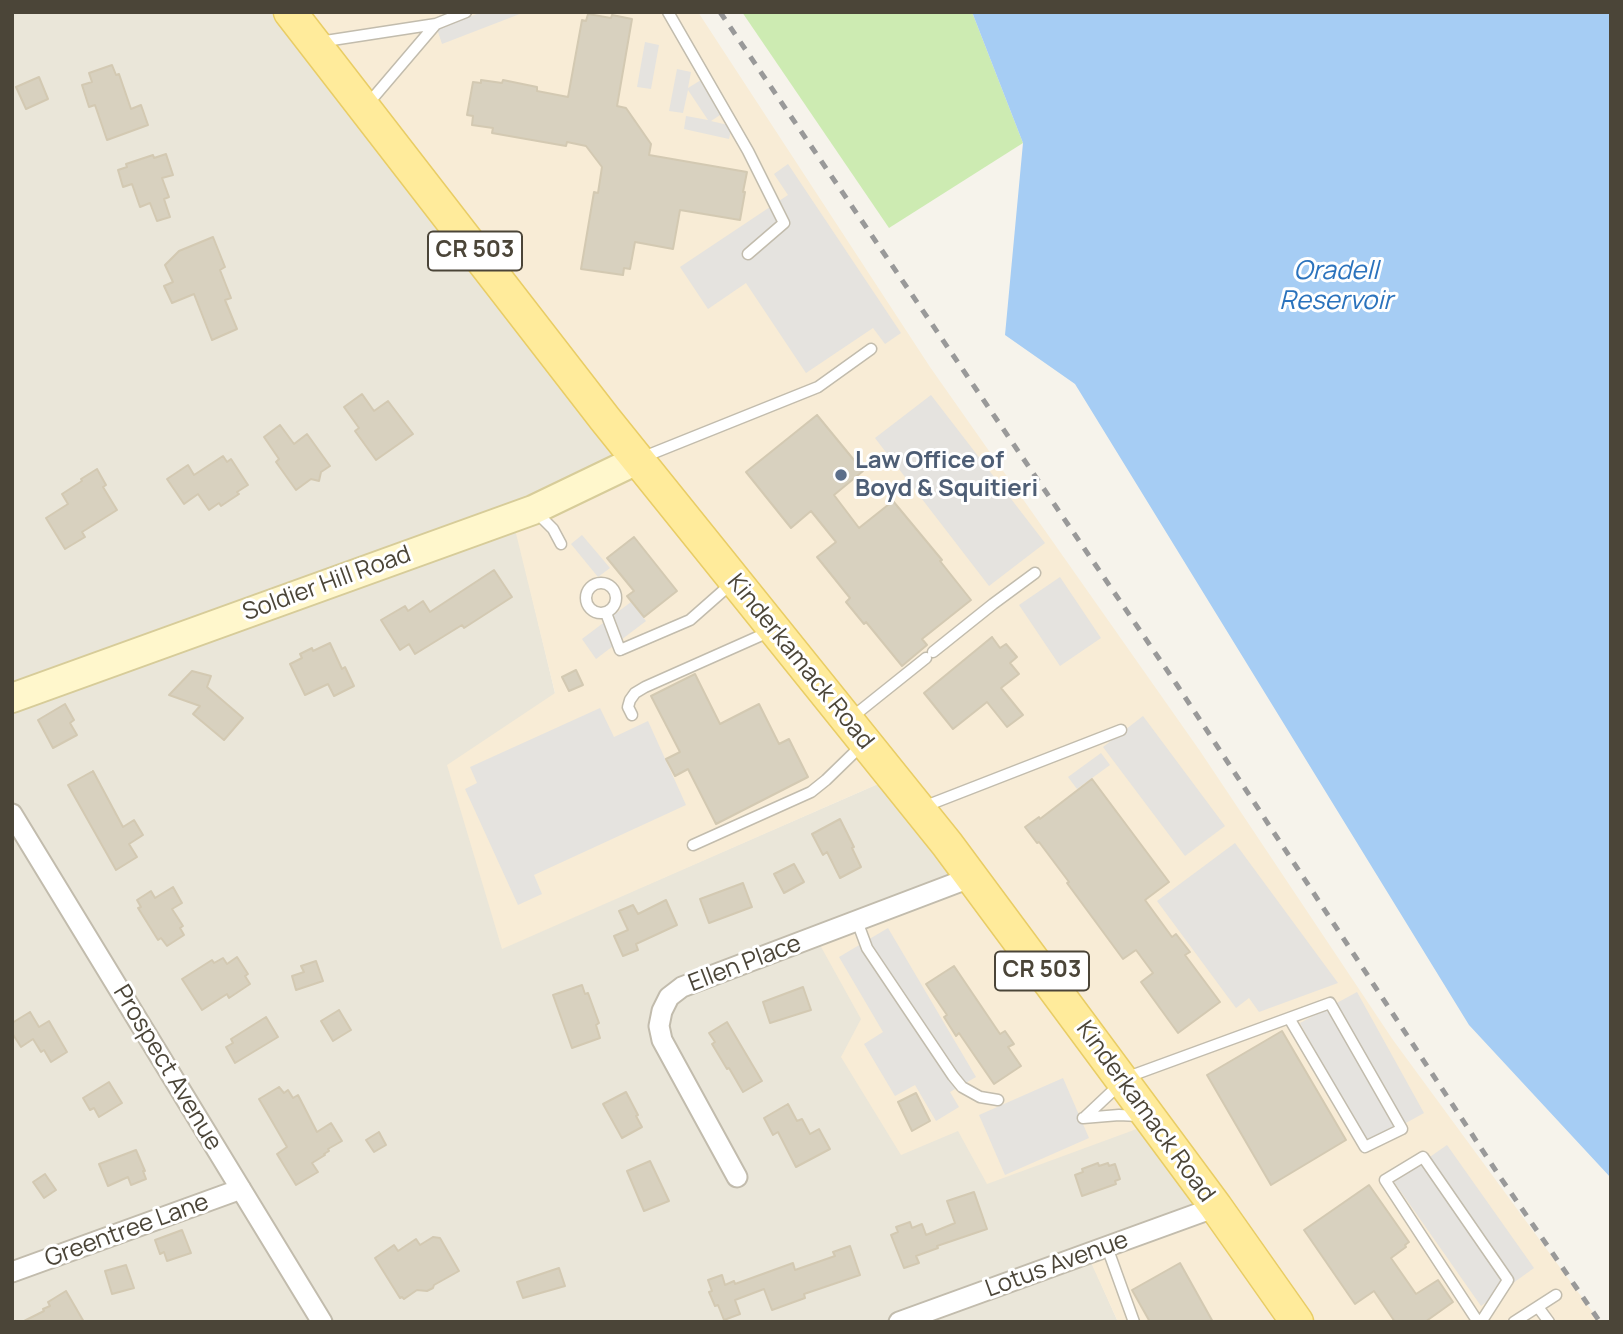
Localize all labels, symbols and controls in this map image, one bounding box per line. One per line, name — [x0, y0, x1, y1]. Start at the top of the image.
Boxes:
road number: CR 503 — [428, 232, 522, 270]
water label: Oradell Reservoir — [1279, 256, 1393, 318]
place label: Law Office of Boyd & Squitieri — [855, 447, 1038, 503]
marker: Law Office of Boyd & Squitieri — [833, 467, 849, 483]
street label: Soldier Hill Road — [239, 540, 415, 628]
street label: Kinderkamack Road — [721, 569, 879, 755]
street label: Ellen Place — [685, 929, 805, 999]
road number: CR 503 — [995, 952, 1089, 990]
street label: Prospect Avenue — [106, 980, 228, 1156]
street label: Kinderkamack Road — [1070, 1016, 1220, 1208]
street label: Greentree Lane — [41, 1188, 213, 1274]
street label: Lotus Avenue — [982, 1226, 1132, 1304]

